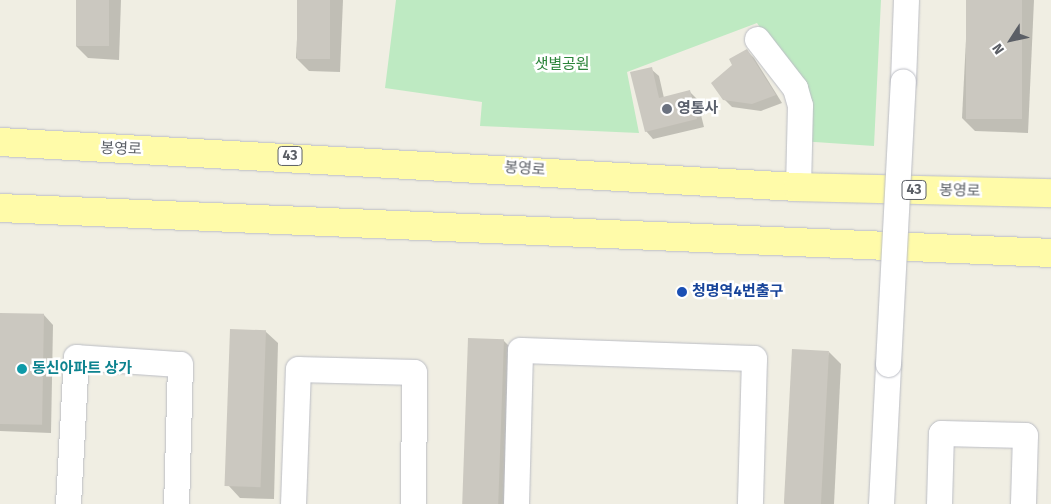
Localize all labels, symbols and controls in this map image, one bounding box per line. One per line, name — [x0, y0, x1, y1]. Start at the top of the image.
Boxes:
north arrow — [986, 15, 1036, 65]
text: N — [989, 40, 1008, 58]
park label: 샛별공원 — [534, 56, 590, 74]
place label: 영통사 — [677, 100, 718, 118]
marker: 영통사 — [661, 103, 673, 115]
street label: 봉영로 — [100, 139, 142, 159]
road number: 43 — [278, 144, 302, 168]
street label: 봉영로 — [504, 159, 546, 179]
road number: 43 — [902, 178, 926, 202]
street label: 봉영로 — [939, 182, 981, 200]
place label: 청명역4번출구 — [692, 283, 783, 301]
marker: 청명역4번출구 — [676, 286, 688, 298]
place label: 동신아파트 상가 — [32, 360, 132, 378]
marker: 동신아파트 상가 — [16, 363, 28, 375]

